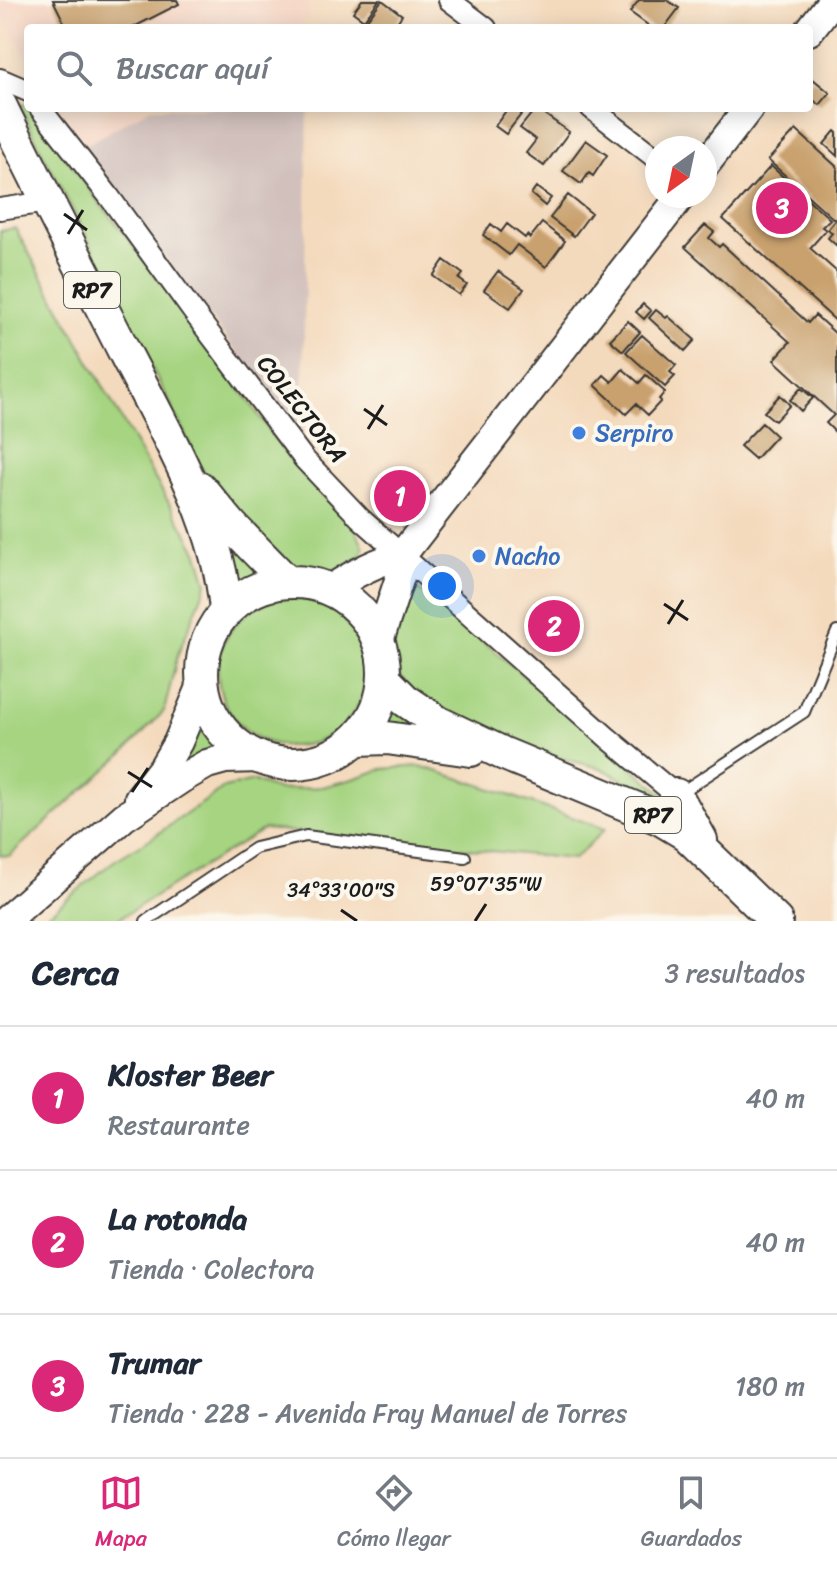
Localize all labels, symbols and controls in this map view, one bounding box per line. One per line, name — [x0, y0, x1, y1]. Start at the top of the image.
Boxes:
search box — [24, 24, 813, 112]
text: Buscar aquí — [116, 41, 269, 95]
icon: search — [52, 46, 96, 90]
north arrow — [645, 136, 717, 208]
pin: 3 — [756, 178, 808, 238]
road number: RP7 — [64, 272, 120, 308]
street label: COLECTORA — [246, 345, 358, 473]
place label: Serpiro — [595, 412, 673, 454]
marker: Serpiro — [570, 424, 588, 442]
pin: 1 — [374, 466, 426, 526]
place label: Nacho — [495, 535, 560, 577]
marker: Nacho — [470, 547, 488, 565]
your location — [422, 566, 462, 606]
pin: 2 — [528, 596, 580, 656]
road number: RP7 — [625, 797, 681, 833]
text: 59°07'35"W — [430, 867, 542, 902]
text: 34°33'00"S — [287, 873, 395, 908]
text: Cerca — [32, 943, 119, 1003]
text: 3 resultados — [665, 950, 805, 996]
text: Kloster Beer — [108, 1048, 273, 1102]
text: 1 — [52, 1075, 64, 1121]
text: 40 m — [746, 1075, 805, 1121]
text: Restaurante — [108, 1102, 250, 1148]
text: La rotonda — [108, 1192, 247, 1246]
text: 2 — [50, 1219, 66, 1265]
text: 40 m — [746, 1219, 805, 1265]
text: Tienda · Colectora — [108, 1246, 315, 1292]
text: Trumar — [108, 1336, 201, 1390]
text: 3 — [51, 1363, 65, 1409]
text: 180 m — [735, 1363, 805, 1409]
text: Tienda · 228 - Avenida Fray Manuel de Torres — [108, 1390, 627, 1436]
tab: Mapa — [95, 1471, 147, 1558]
tab: Cómo llegar — [337, 1471, 451, 1558]
tab: Guardados — [641, 1471, 742, 1558]

